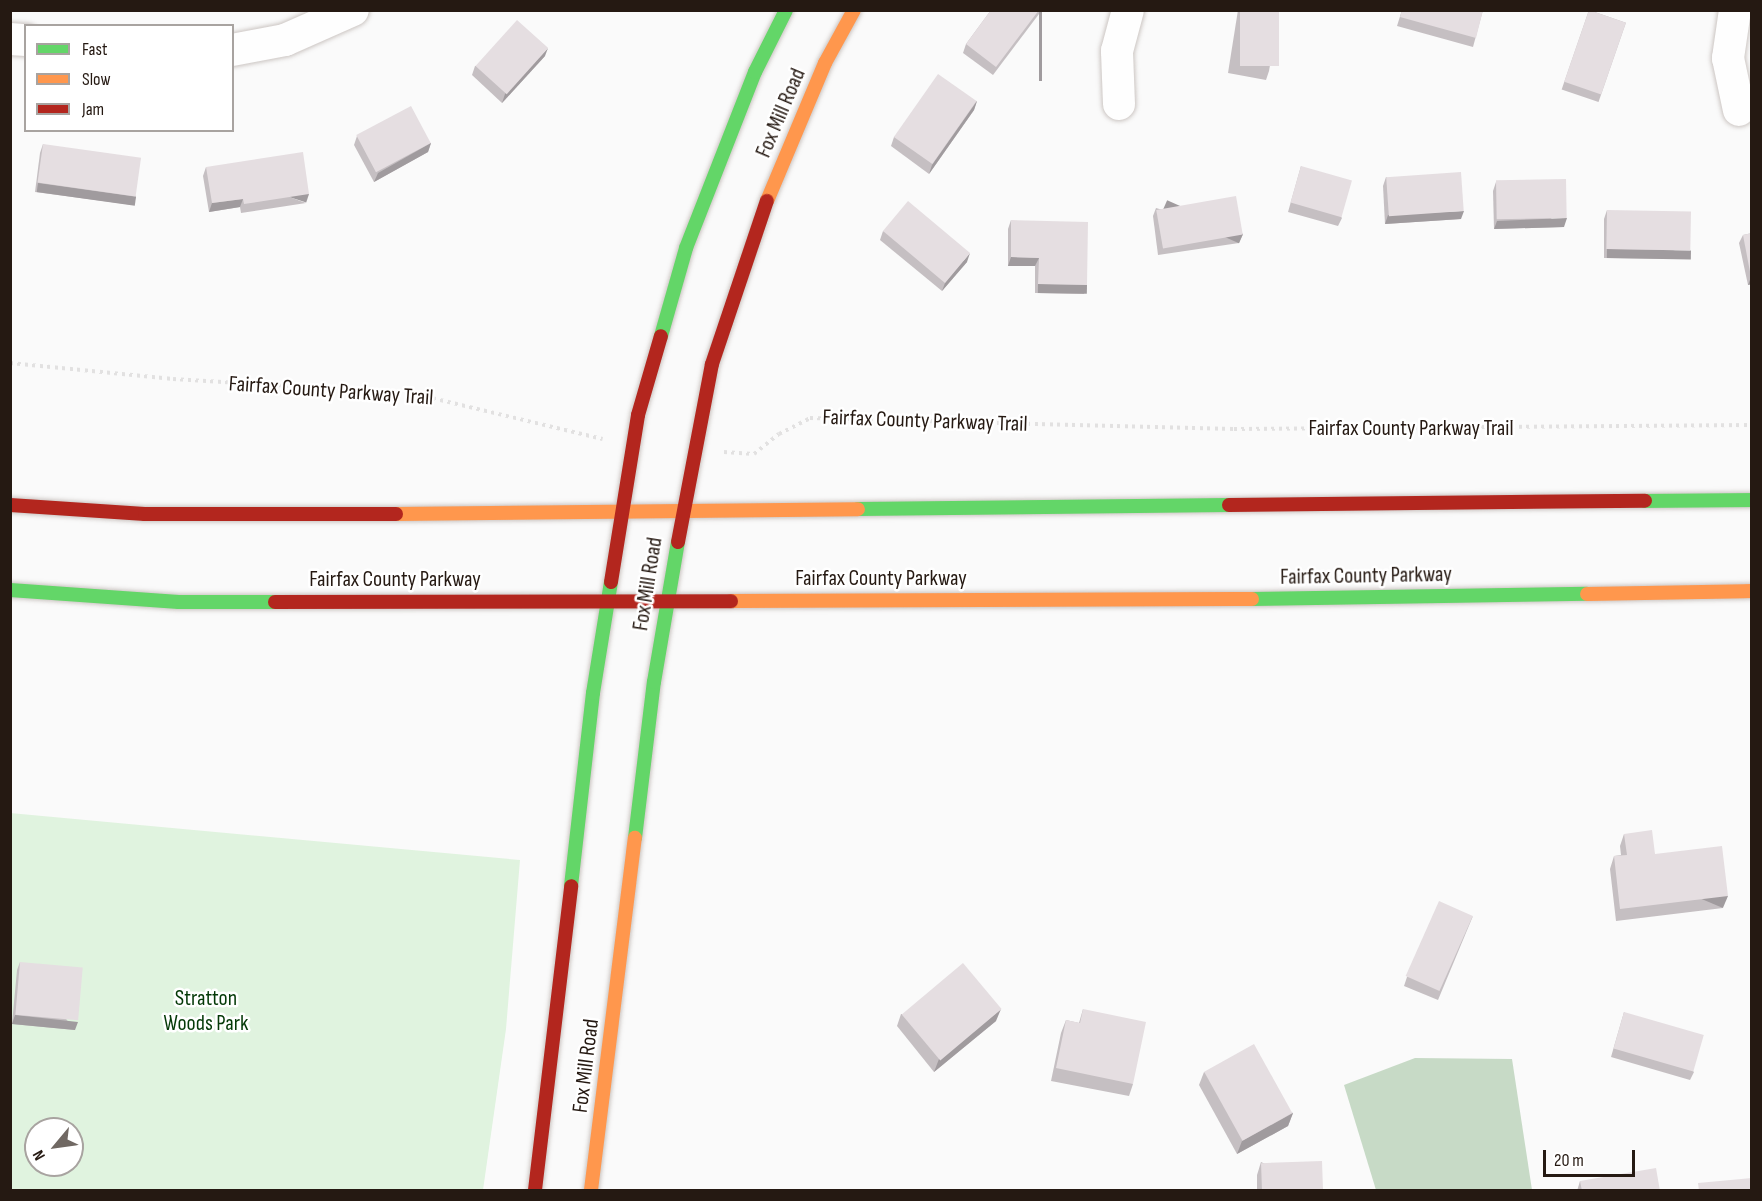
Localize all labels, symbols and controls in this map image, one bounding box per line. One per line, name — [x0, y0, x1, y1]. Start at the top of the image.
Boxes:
legend — [24, 24, 234, 132]
text: Fast — [82, 39, 107, 60]
street label: Fox Mill Road — [750, 64, 812, 162]
text: Slow — [82, 69, 111, 90]
text: Jam — [82, 99, 104, 120]
street label: Fairfax County Parkway Trail — [228, 371, 434, 411]
street label: Fairfax County Parkway Trail — [822, 404, 1028, 438]
street label: Fairfax County Parkway Trail — [1308, 416, 1514, 442]
street label: Fox Mill Road — [628, 535, 668, 633]
street label: Fairfax County Parkway — [1280, 561, 1452, 591]
street label: Fairfax County Parkway — [795, 566, 967, 592]
street label: Fairfax County Parkway — [309, 567, 481, 593]
park label: Stratton Woods Park — [164, 985, 248, 1036]
street label: Fox Mill Road — [567, 1018, 605, 1114]
north arrow — [24, 1117, 84, 1177]
scale bar — [1546, 1138, 1638, 1176]
text: N — [29, 1147, 50, 1163]
text: 20 m — [1554, 1150, 1584, 1171]

